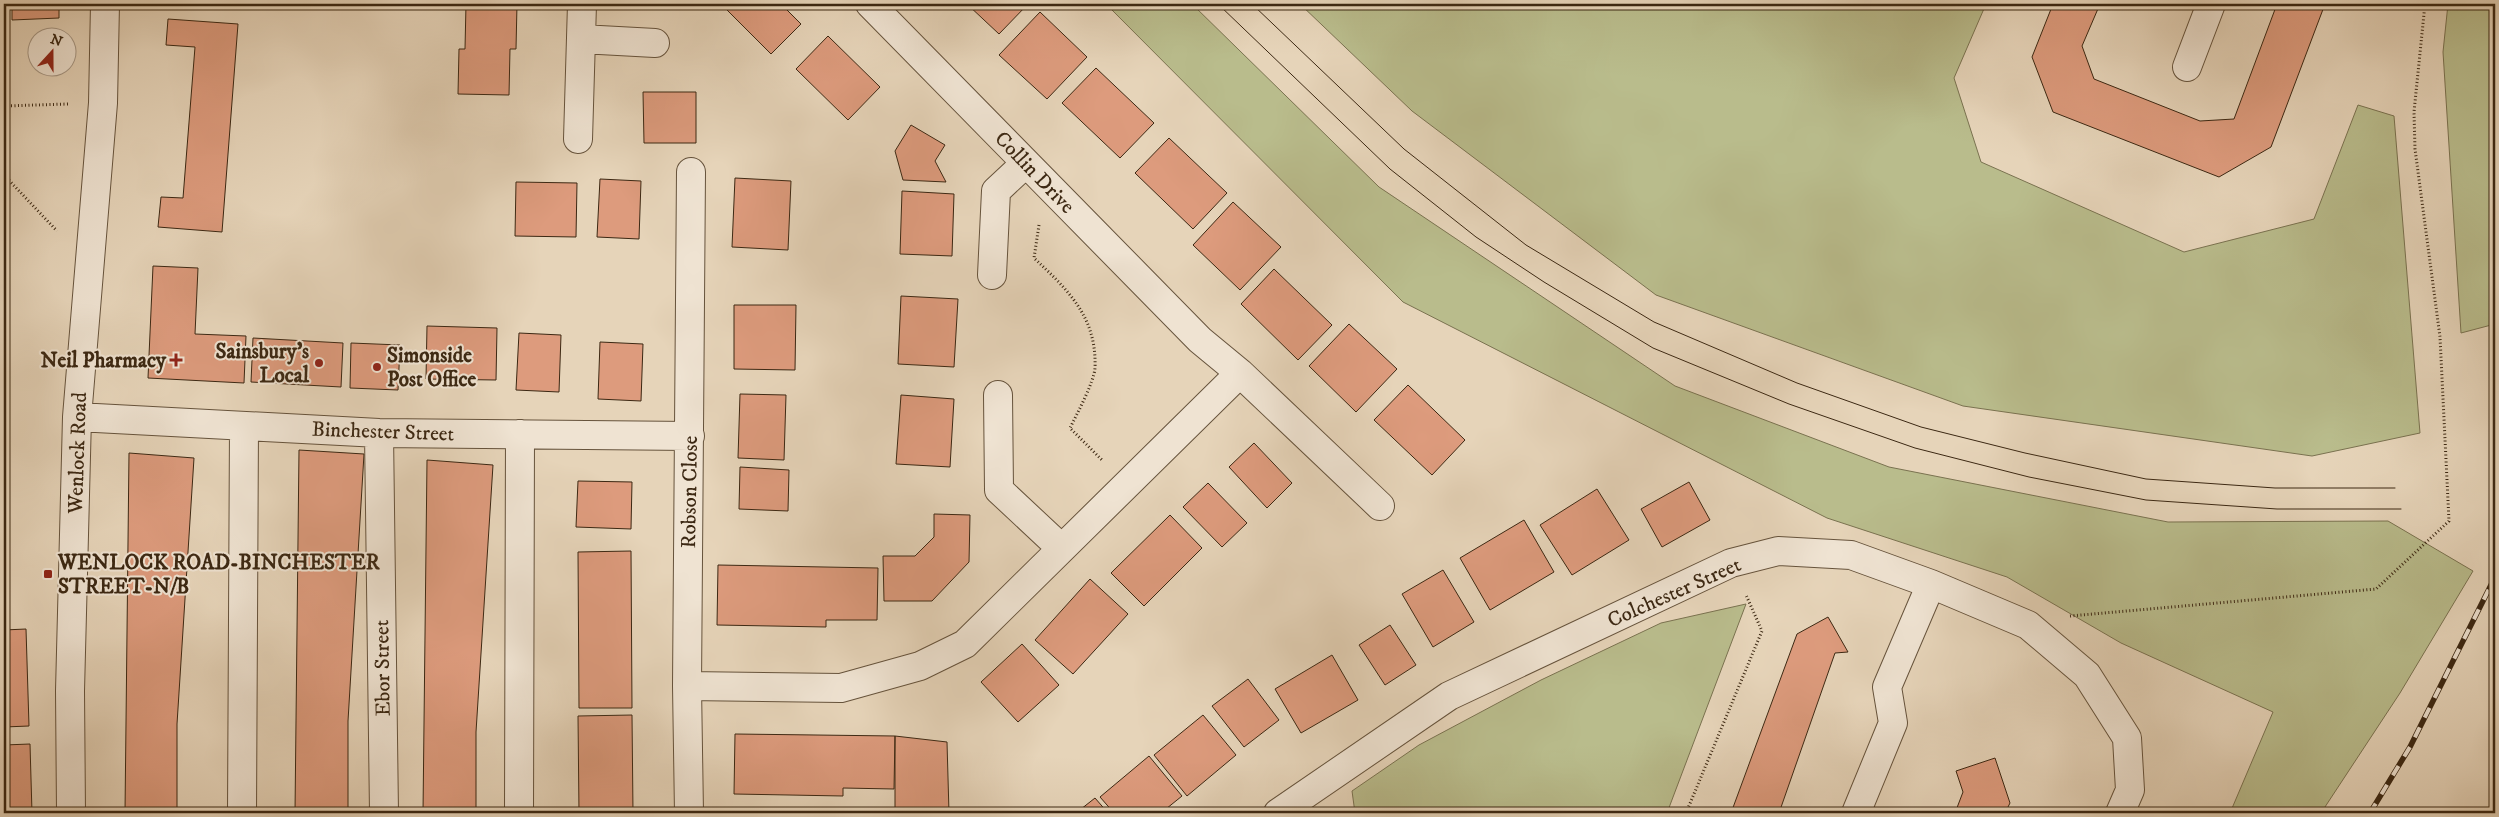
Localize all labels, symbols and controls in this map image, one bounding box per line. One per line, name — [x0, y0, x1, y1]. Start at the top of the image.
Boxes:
north arrow — [28, 28, 78, 78]
text: N — [48, 30, 65, 51]
street label: Collin Drive — [989, 126, 1080, 219]
place label: Sainsbury's Local — [216, 339, 310, 389]
place label: Simonside Post Office — [387, 343, 477, 393]
place label: Neil Pharmacy — [41, 348, 167, 374]
marker: Neil Pharmacy — [170, 354, 182, 366]
marker: Sainsbury's Local — [313, 357, 325, 369]
marker: Simonside Post Office — [371, 361, 383, 373]
street label: Wenlock Road — [63, 391, 93, 515]
street label: Binchester Street — [311, 417, 455, 447]
street label: Robson Close — [676, 435, 704, 549]
place label: WENLOCK ROAD-BINCHESTER STREET-N/B — [57, 550, 381, 600]
street label: Colchester Street — [1604, 552, 1745, 634]
marker: WENLOCK ROAD-BINCHESTER STREET-N/B — [42, 568, 54, 580]
street label: Ebor Street — [369, 619, 397, 717]

